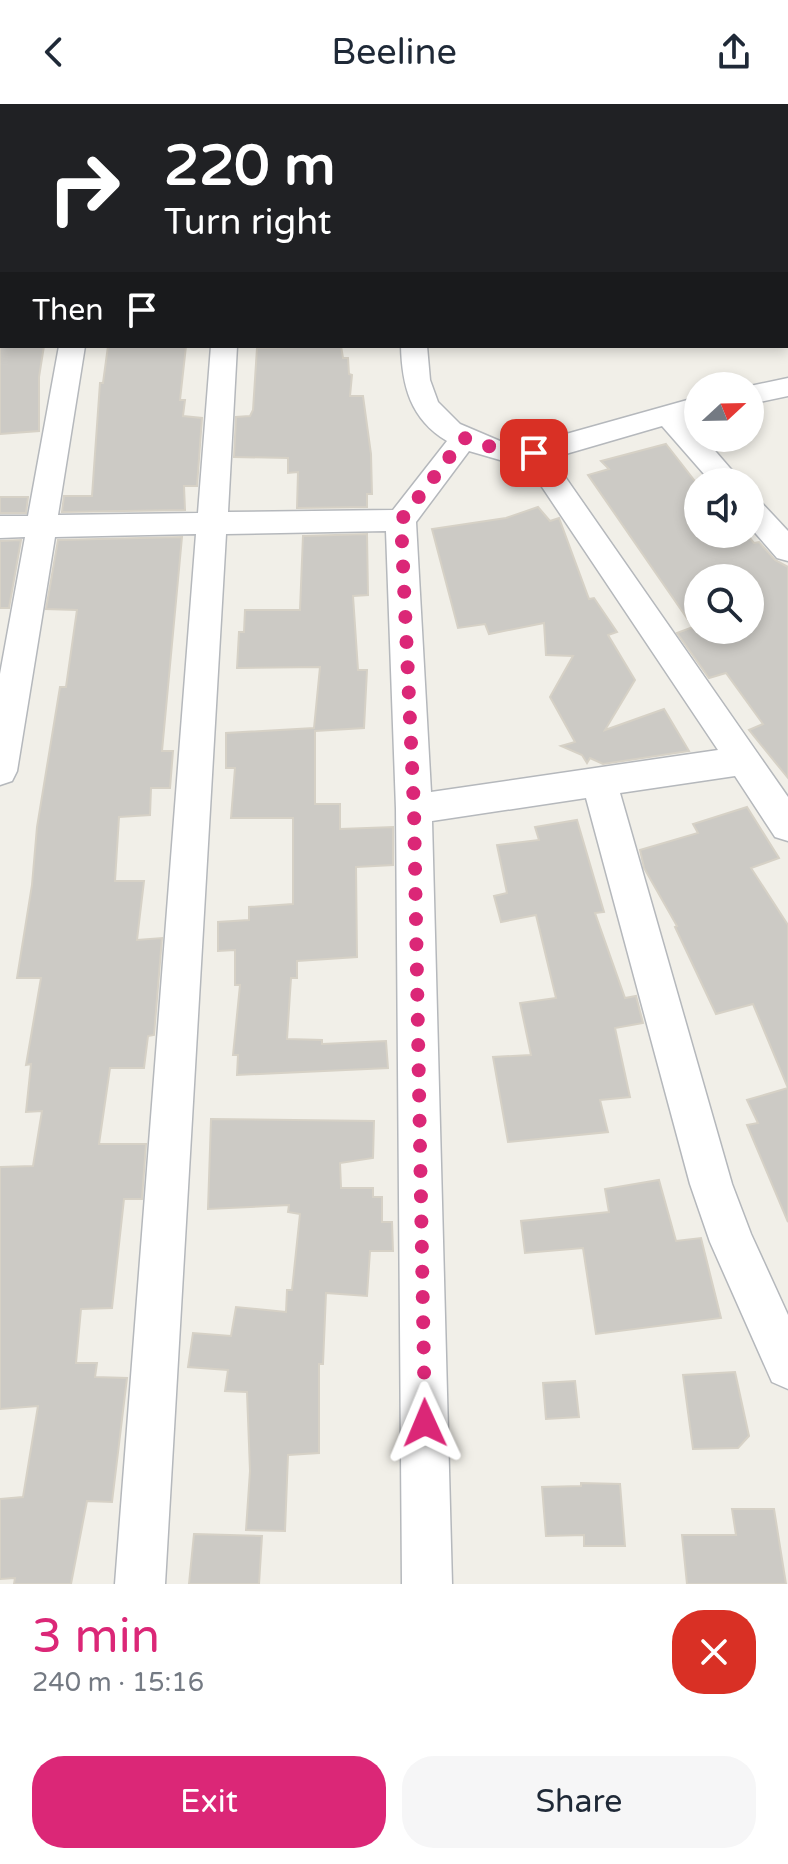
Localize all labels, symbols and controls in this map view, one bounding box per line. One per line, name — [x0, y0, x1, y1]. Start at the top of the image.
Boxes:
icon: back — [32, 30, 76, 74]
icon: share — [712, 30, 756, 74]
text: Beeline — [331, 31, 457, 74]
text: 220 m — [164, 133, 335, 200]
icon: right — [32, 136, 136, 240]
text: Turn right — [164, 201, 331, 244]
icon: arrive — [120, 288, 164, 332]
text: Then — [32, 292, 104, 329]
north arrow — [684, 372, 764, 452]
map controls — [684, 372, 764, 644]
pin — [500, 419, 568, 487]
icon: arrive — [512, 431, 556, 475]
button: sound — [684, 468, 764, 548]
button: search — [684, 564, 764, 644]
position arrow — [383, 1381, 467, 1465]
text: 3 min — [32, 1608, 160, 1666]
button: close — [672, 1610, 756, 1694]
text: 240 m · 15:16 — [32, 1667, 204, 1698]
button: Exit — [32, 1756, 386, 1848]
button: Share — [402, 1756, 756, 1848]

